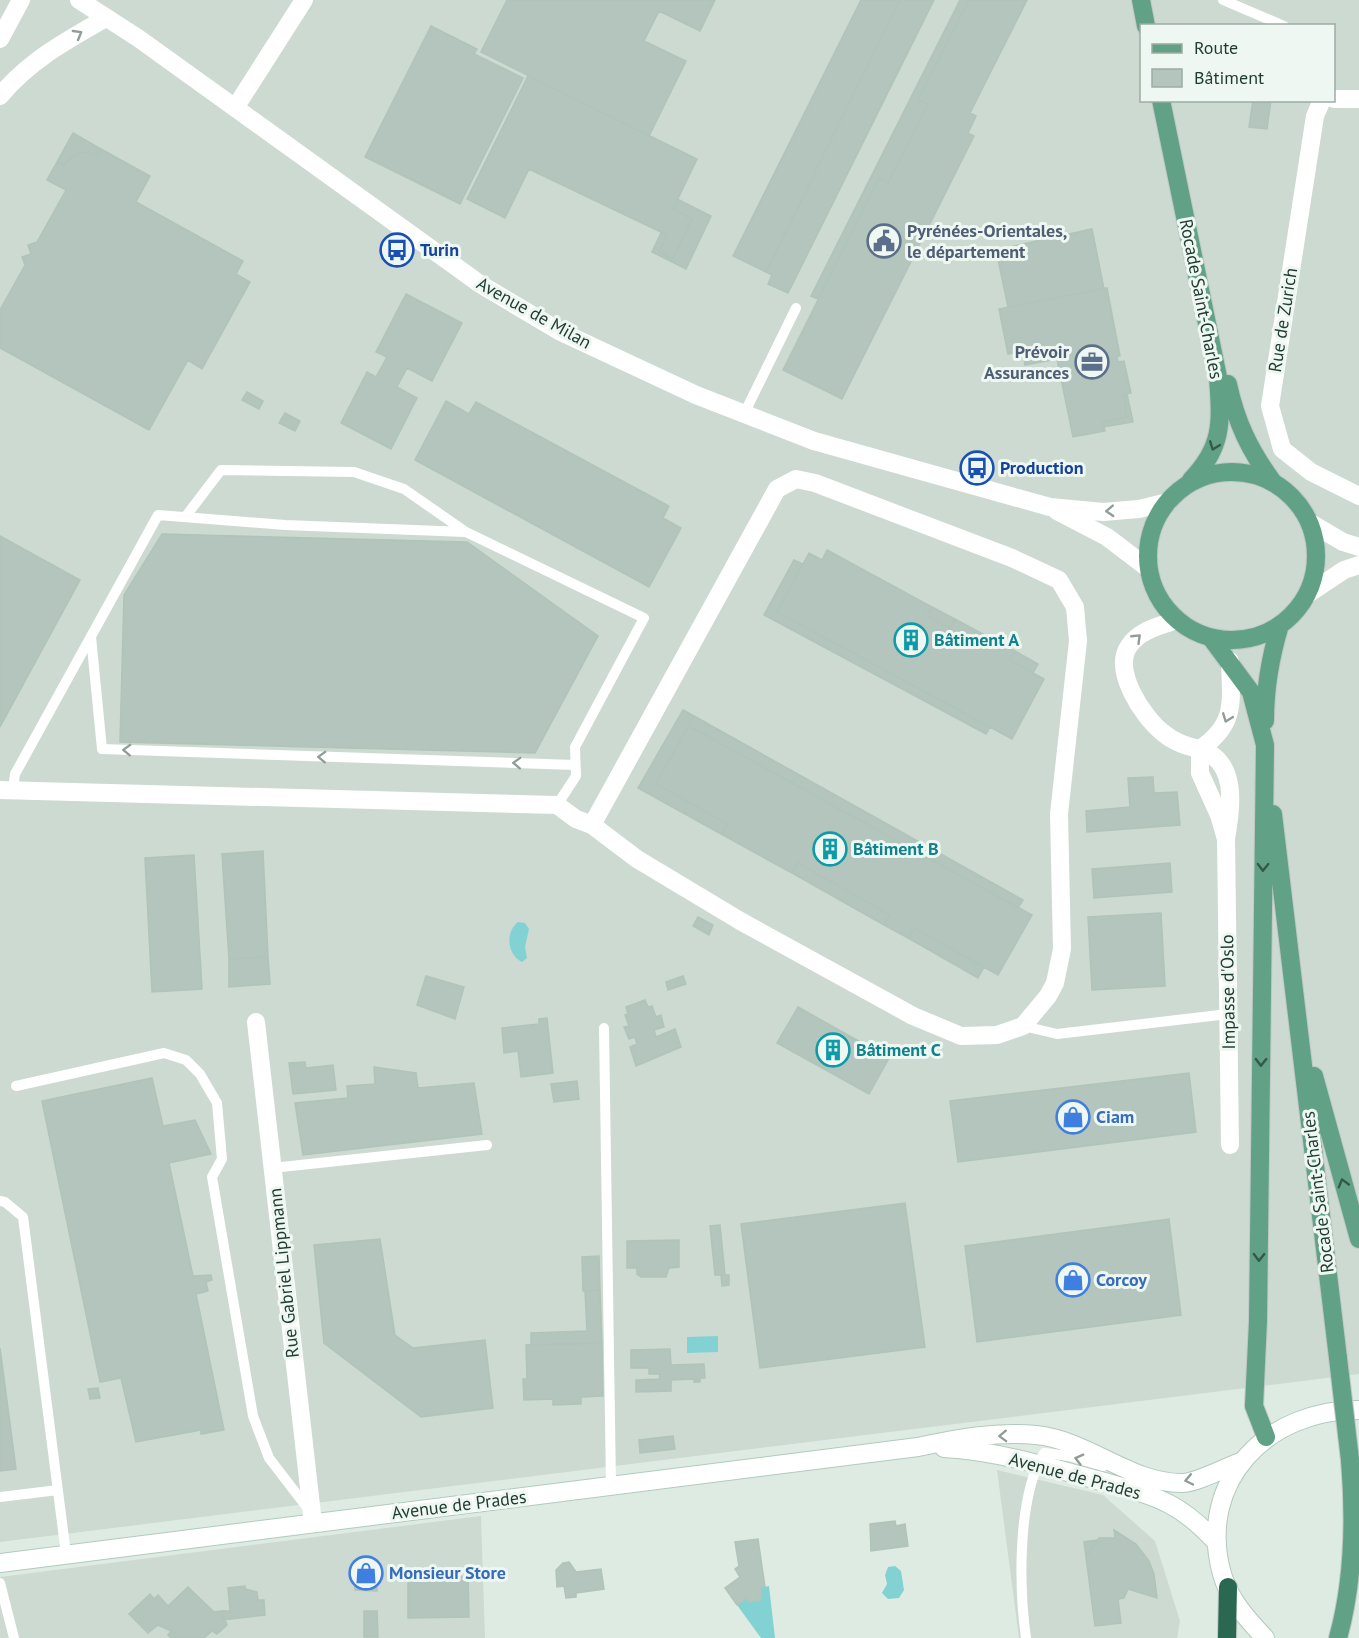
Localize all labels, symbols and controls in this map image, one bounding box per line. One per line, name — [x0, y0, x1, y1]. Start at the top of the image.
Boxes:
legend — [1140, 24, 1335, 102]
one-way arrow — [72, 30, 82, 41]
text: Route — [1194, 36, 1238, 59]
text: Bâtiment — [1194, 66, 1264, 89]
street label: Rocade Saint-Charles — [1175, 217, 1228, 381]
place label: Pyrénées-Orientales, le département — [907, 219, 1067, 263]
public building icon: Pyrénées-Orientales, le département — [866, 223, 902, 259]
bus stop icon: Turin — [379, 232, 415, 268]
place label: Turin — [420, 238, 459, 261]
street label: Rue de Zurich — [1263, 266, 1302, 374]
street label: Avenue de Milan — [473, 272, 596, 354]
place label: Prévoir Assurances — [984, 340, 1070, 384]
office icon: Prévoir Assurances — [1074, 344, 1110, 380]
one-way arrow — [1209, 440, 1221, 451]
bus stop icon: Production — [959, 450, 995, 486]
place label: Production — [1000, 456, 1084, 479]
one-way arrow — [1106, 505, 1115, 518]
building icon: Bâtiment A — [893, 622, 929, 658]
place label: Bâtiment A — [934, 628, 1019, 651]
one-way arrow — [1130, 635, 1141, 646]
one-way arrow — [1222, 712, 1234, 723]
one-way arrow — [123, 744, 132, 756]
one-way arrow — [318, 750, 327, 763]
one-way arrow — [512, 757, 521, 770]
building icon: Bâtiment B — [812, 831, 848, 867]
place label: Bâtiment B — [853, 837, 939, 860]
one-way arrow — [1257, 862, 1269, 871]
street label: Impasse d'Oslo — [1215, 934, 1240, 1050]
building icon: Bâtiment C — [815, 1032, 851, 1068]
place label: Bâtiment C — [856, 1038, 941, 1061]
one-way arrow — [1254, 1057, 1267, 1066]
shop icon: Ciam — [1055, 1099, 1091, 1135]
place label: Ciam — [1096, 1105, 1134, 1128]
street label: Rocade Saint-Charles — [1296, 1110, 1339, 1274]
one-way arrow — [1338, 1178, 1350, 1189]
street label: Rue Gabriel Lippmann — [263, 1187, 304, 1359]
one-way arrow — [1253, 1252, 1265, 1261]
shop icon: Corcoy — [1055, 1262, 1091, 1298]
place label: Corcoy — [1096, 1268, 1147, 1291]
one-way arrow — [998, 1430, 1007, 1442]
street label: Avenue de Prades — [1007, 1447, 1144, 1504]
one-way arrow — [1074, 1454, 1085, 1466]
one-way arrow — [1184, 1473, 1194, 1486]
street label: Avenue de Prades — [390, 1485, 528, 1524]
shop icon: Monsieur Store — [348, 1555, 384, 1591]
place label: Monsieur Store — [389, 1561, 506, 1584]

